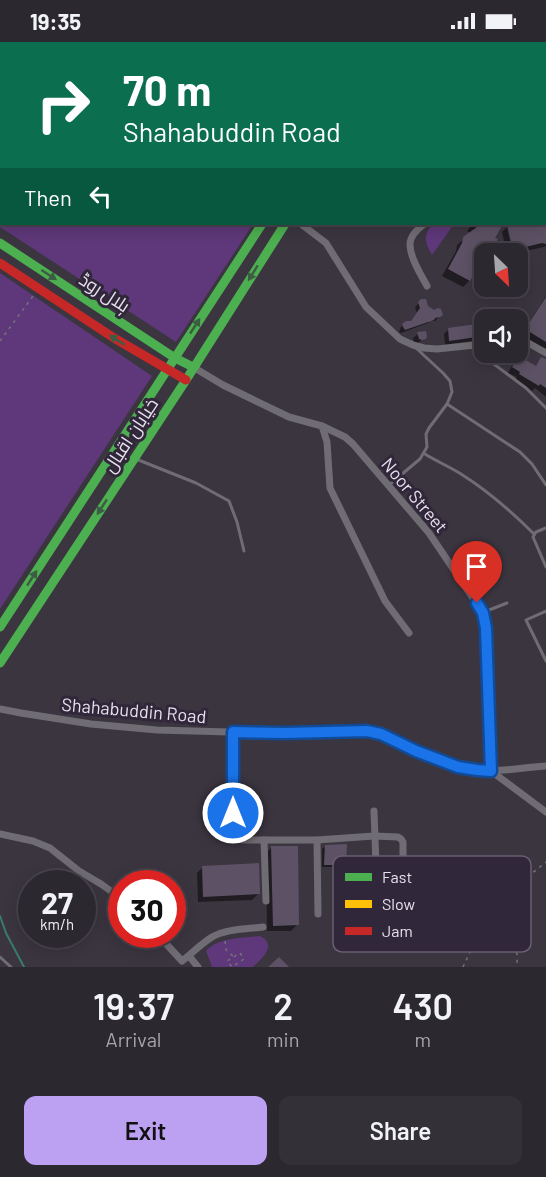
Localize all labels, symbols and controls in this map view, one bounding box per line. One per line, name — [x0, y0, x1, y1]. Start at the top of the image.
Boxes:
text: 19:35 — [30, 8, 81, 34]
text: 70 m — [123, 64, 211, 114]
icon: right — [24, 66, 102, 144]
text: Shahabuddin Road — [123, 115, 341, 147]
icon: left — [84, 180, 117, 213]
text: Then — [24, 184, 72, 210]
north arrow — [474, 243, 528, 297]
map controls — [474, 243, 528, 363]
one-way arrow — [248, 265, 259, 281]
street label: ہلال روڈ — [75, 268, 134, 318]
one-way arrow — [41, 269, 57, 280]
button: sound — [474, 309, 528, 363]
one-way arrow — [190, 318, 201, 335]
one-way arrow — [109, 335, 125, 346]
street label: خیابان اقبال — [98, 394, 163, 477]
street label: Noor Street — [377, 453, 453, 537]
one-way arrow — [96, 499, 107, 515]
pin — [451, 541, 502, 603]
icon: arrive — [460, 550, 493, 583]
one-way arrow — [26, 570, 37, 586]
street label: Shahabuddin Road — [61, 693, 207, 727]
position arrow — [201, 781, 265, 845]
legend — [333, 856, 531, 952]
text: Fast — [382, 867, 412, 886]
speed limit sign: 30 — [108, 870, 186, 948]
text: 27 — [41, 884, 73, 920]
text: Slow — [382, 894, 415, 913]
text: km/h — [40, 915, 74, 933]
text: Jam — [382, 921, 413, 940]
text: 19:37 — [93, 984, 174, 1027]
text: 2 — [273, 984, 293, 1027]
text: 430 — [392, 984, 453, 1027]
text: Arrival — [106, 1027, 161, 1051]
text: min — [267, 1027, 299, 1051]
text: m — [414, 1027, 431, 1051]
button: Exit — [24, 1096, 267, 1165]
button: Share — [279, 1096, 522, 1165]

